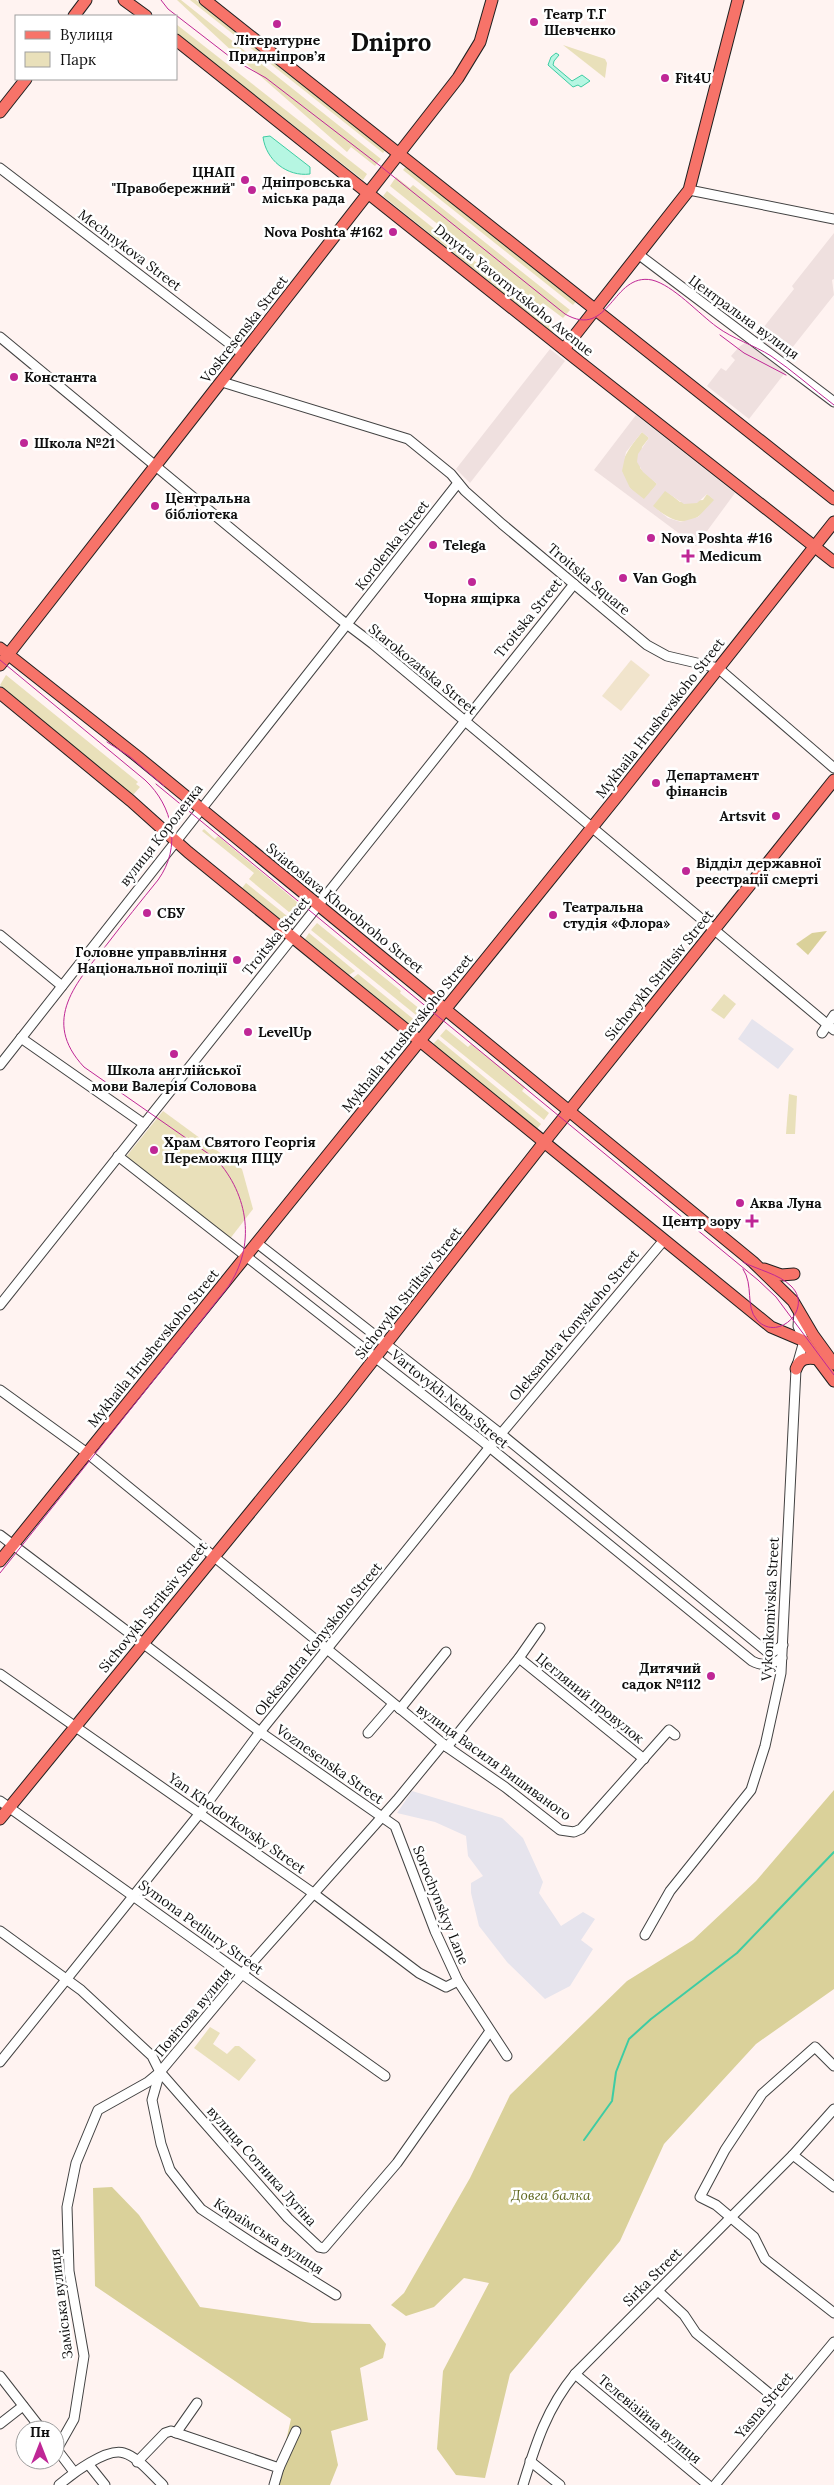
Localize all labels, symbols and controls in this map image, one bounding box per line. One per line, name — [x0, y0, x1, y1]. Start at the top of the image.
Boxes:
place label: Театр Т.Г Шевченко — [544, 5, 616, 39]
legend — [15, 15, 178, 80]
marker: Театр Т.Г Шевченко — [528, 16, 540, 28]
marker: Літературне Придніпров’я — [271, 18, 283, 30]
text: Вулиця — [60, 25, 113, 44]
district label: Dnipro — [351, 27, 431, 58]
place label: Літературне Придніпров’я — [229, 31, 325, 65]
text: Парк — [60, 50, 96, 69]
place label: Fit4U — [675, 69, 712, 87]
marker: Fit4U — [659, 72, 671, 84]
place label: ЦНАП "Правобережний" — [111, 163, 235, 197]
place label: Дніпровська міська рада — [262, 173, 352, 207]
marker: ЦНАП "Правобережний" — [239, 174, 251, 186]
marker: Дніпровська міська рада — [246, 184, 258, 196]
street label: Mechnykova Street — [75, 205, 186, 295]
street label: Dmytra Yavornytskoho Avenue — [431, 220, 598, 360]
place label: Nova Poshta #162 — [264, 223, 383, 241]
marker: Nova Poshta #162 — [387, 226, 399, 238]
street label: Voskresenska Street — [196, 271, 292, 387]
street label: Центральна вулиця — [685, 271, 803, 363]
place label: Константа — [24, 368, 97, 386]
marker: Константа — [8, 371, 20, 383]
place label: Школа №21 — [34, 434, 115, 452]
marker: Школа №21 — [18, 437, 30, 449]
place label: Центральна бібліотека — [165, 489, 251, 523]
street label: Korolenka Street — [351, 496, 433, 594]
marker: Центральна бібліотека — [149, 500, 161, 512]
place label: Nova Poshta #16 — [661, 529, 773, 547]
marker: Nova Poshta #16 — [645, 532, 657, 544]
place label: Telega — [443, 536, 487, 554]
marker: Telega — [427, 539, 439, 551]
street label: Troitska Square — [544, 539, 634, 619]
place label: Medicum — [699, 547, 762, 565]
marker: Medicum — [681, 549, 695, 563]
place label: Van Gogh — [633, 569, 697, 587]
marker: Van Gogh — [617, 572, 629, 584]
street label: Troitska Street — [490, 574, 566, 661]
marker: Чорна ящірка — [466, 576, 478, 588]
place label: Чорна ящірка — [424, 589, 521, 607]
street label: Starokozatska Street — [365, 620, 481, 719]
street label: Mykhaila Hrushevskoho Street — [592, 634, 729, 802]
place label: Департамент фінансів — [666, 766, 760, 800]
marker: Департамент фінансів — [650, 777, 662, 789]
street label: вулиця Короленка — [115, 780, 207, 890]
place label: Artsvit — [720, 807, 766, 825]
marker: Artsvit — [770, 810, 782, 822]
street label: Sviatoslava Khorobroho Street — [263, 839, 428, 977]
place label: Відділ державної реєстрації смерті — [696, 854, 822, 888]
marker: Відділ державної реєстрації смерті — [680, 865, 692, 877]
street label: Troitska Street — [238, 892, 314, 979]
place label: Театральна студія «Флора» — [563, 898, 670, 932]
place label: СБУ — [157, 904, 185, 922]
street label: Sichovykh Striltsiv Street — [601, 906, 718, 1044]
marker: СБУ — [141, 907, 153, 919]
marker: Театральна студія «Флора» — [547, 909, 559, 921]
place label: Головне управвління Національної поліції — [75, 943, 227, 977]
street label: Mykhaila Hrushevskoho Street — [338, 950, 477, 1116]
marker: Головне управвління Національної поліції — [231, 954, 243, 966]
place label: LevelUp — [258, 1023, 312, 1041]
marker: LevelUp — [242, 1026, 254, 1038]
marker: Школа англійської мови Валерія Соловова — [168, 1048, 180, 1060]
place label: Школа англійської мови Валерія Соловова — [92, 1061, 257, 1095]
place label: Храм Святого Георгія Переможця ПЦУ — [164, 1133, 316, 1167]
marker: Храм Святого Георгія Переможця ПЦУ — [148, 1144, 160, 1156]
place label: Аква Луна — [750, 1194, 822, 1212]
marker: Аква Луна — [734, 1197, 746, 1209]
place label: Центр зору — [662, 1212, 741, 1230]
marker: Центр зору — [745, 1214, 759, 1228]
street label: Sichovykh Striltsiv Street — [351, 1223, 466, 1363]
street label: Oleksandra Konyskoho Street — [505, 1245, 643, 1405]
street label: Mykhaila Hrushevskoho Street — [84, 1265, 223, 1431]
street label: Vartovykh Neba Street — [387, 1345, 513, 1452]
street label: Vykonkomivska Street — [757, 1536, 783, 1682]
street label: Sichovykh Striltsiv Street — [95, 1538, 212, 1676]
street label: Oleksandra Konyskoho Street — [250, 1558, 386, 1720]
street label: Цегляний провулок — [532, 1649, 648, 1747]
place label: Дитячий садок №112 — [622, 1659, 701, 1693]
marker: Дитячий садок №112 — [705, 1670, 717, 1682]
street label: вулиця Василя Вишиваного — [413, 1700, 575, 1824]
street label: Voznesenska Street — [272, 1720, 388, 1808]
street label: Yan Khodorkovsky Street — [164, 1768, 310, 1878]
street label: Sorochynskyy Lane — [409, 1843, 473, 1967]
street label: Symona Petliury Street — [135, 1876, 267, 1979]
street label: Повітова вулиця — [150, 1964, 236, 2060]
street label: вулиця Сотника Лугіна — [203, 2102, 321, 2230]
park label: Довга балка — [510, 2186, 591, 2204]
street label: Караїмська вулиця — [211, 2194, 327, 2278]
street label: Sirka Street — [619, 2243, 686, 2310]
street label: Заміська вулиця — [45, 2248, 77, 2360]
street label: Yasna Street — [730, 2368, 797, 2443]
street label: Телевізійна вулиця — [595, 2370, 705, 2468]
north arrow — [15, 2420, 65, 2470]
text: Пн — [30, 2423, 50, 2441]

